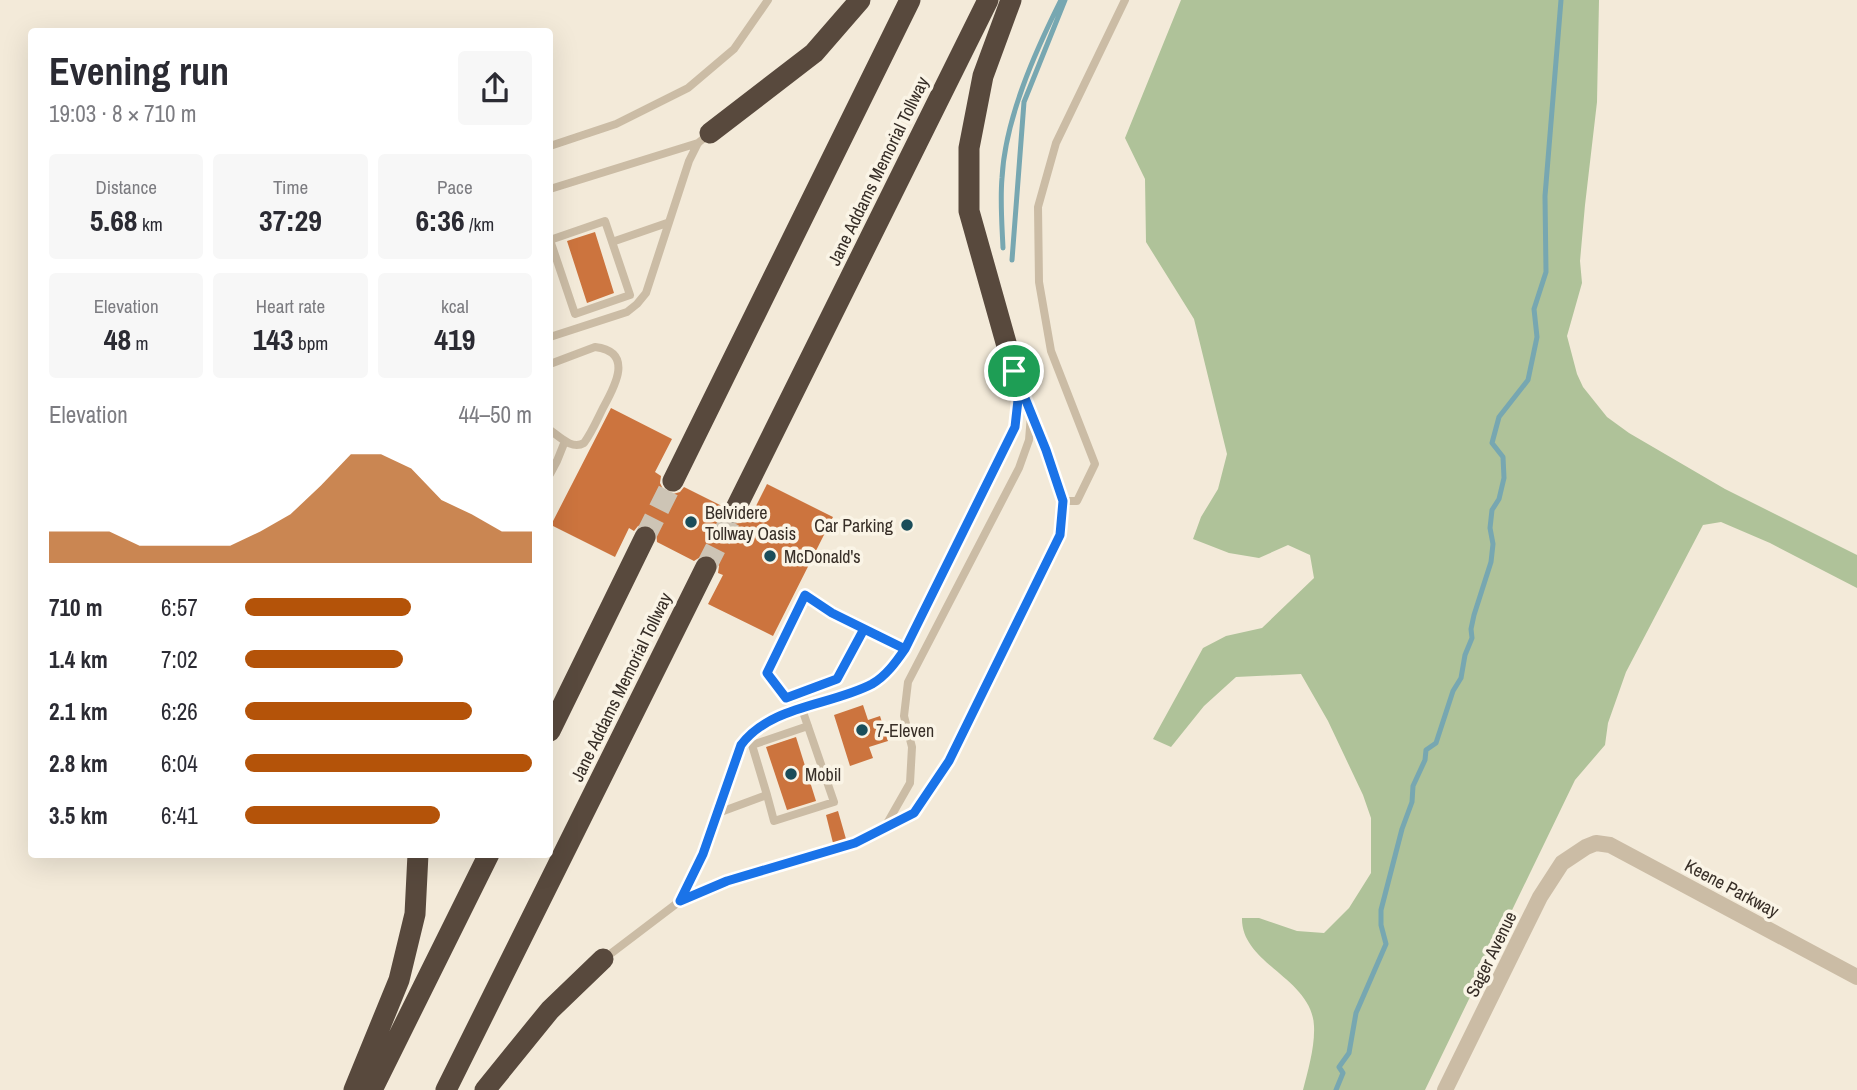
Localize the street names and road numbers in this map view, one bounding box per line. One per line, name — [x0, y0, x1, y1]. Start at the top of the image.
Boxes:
street label: Jane Addams Memorial Tollway — [821, 72, 935, 270]
street label: Jane Addams Memorial Tollway — [564, 588, 678, 786]
street label: Keene Parkway — [1680, 853, 1784, 924]
street label: Sager Avenue — [1459, 907, 1523, 1001]

